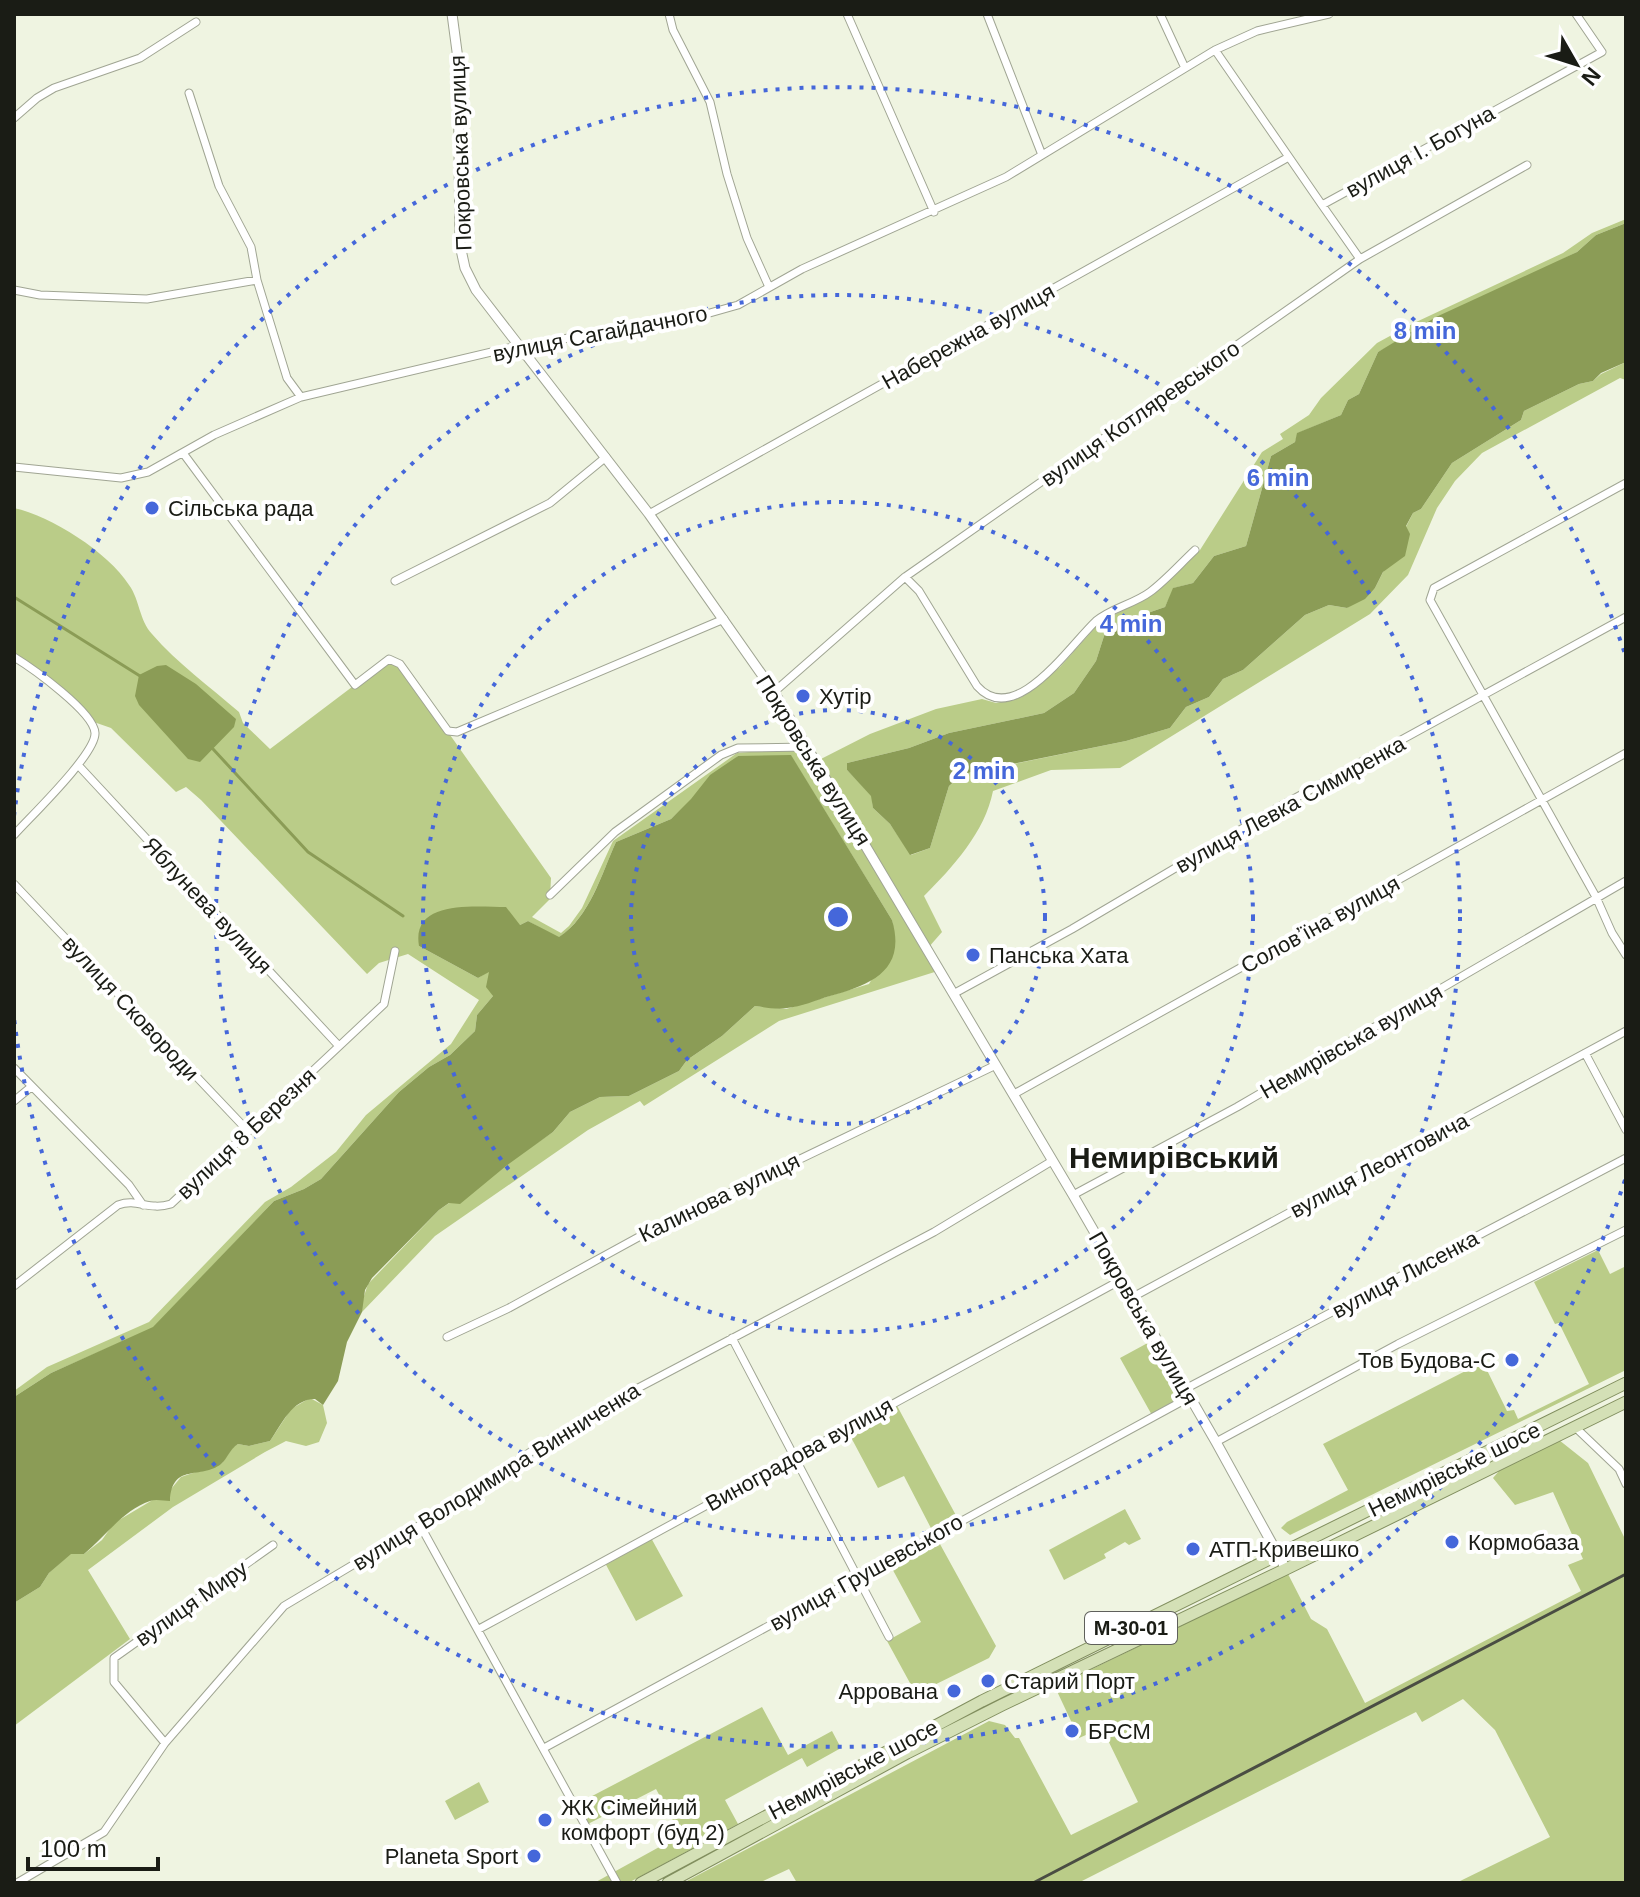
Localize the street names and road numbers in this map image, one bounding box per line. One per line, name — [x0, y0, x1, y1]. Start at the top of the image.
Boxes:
street label: Покровська вулиця — [445, 55, 476, 251]
street label: вулиця І. Богуна — [1342, 100, 1500, 203]
street label: Набережна вулиця — [878, 279, 1059, 394]
street label: вулиця Сагайдачного — [491, 300, 710, 367]
street label: вулиця Котляревського — [1036, 335, 1244, 492]
street label: Покровська вулиця — [751, 671, 876, 850]
street label: вулиця Левка Симиренка — [1171, 730, 1410, 878]
street label: Яблунева вулиця — [138, 832, 277, 979]
street label: Соловʼїна вулиця — [1237, 870, 1404, 978]
street label: вулиця Сковороди — [57, 931, 204, 1086]
street label: Немирівська вулиця — [1256, 979, 1447, 1104]
street label: вулиця 8 Березня — [172, 1063, 321, 1204]
street label: вулиця Леонтовича — [1286, 1108, 1473, 1223]
street label: Калинова вулиця — [635, 1148, 804, 1247]
street label: вулиця Лисенка — [1328, 1225, 1483, 1323]
street label: Покровська вулиця — [1084, 1227, 1203, 1409]
street label: вулиця Володимира Винниченка — [348, 1377, 645, 1575]
street label: Виноградова вулиця — [701, 1393, 897, 1516]
street label: Немирівське шосе — [1364, 1417, 1544, 1522]
street label: вулиця Грушевського — [765, 1509, 967, 1636]
street label: вулиця Миру — [130, 1556, 252, 1651]
road number: М-30-01 — [1085, 1612, 1177, 1644]
street label: Немирівське шосе — [764, 1714, 942, 1825]

